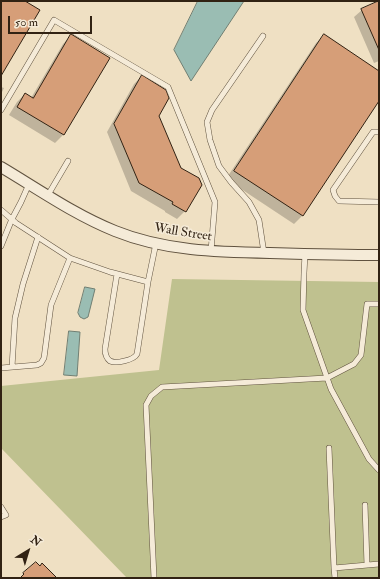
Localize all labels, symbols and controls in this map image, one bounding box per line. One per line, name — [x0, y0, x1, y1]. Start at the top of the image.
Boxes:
scale bar — [10, 8, 94, 34]
text: 50 m — [15, 15, 38, 30]
street label: Wall Street — [153, 221, 213, 245]
north arrow — [8, 531, 48, 571]
text: N — [28, 533, 44, 549]

